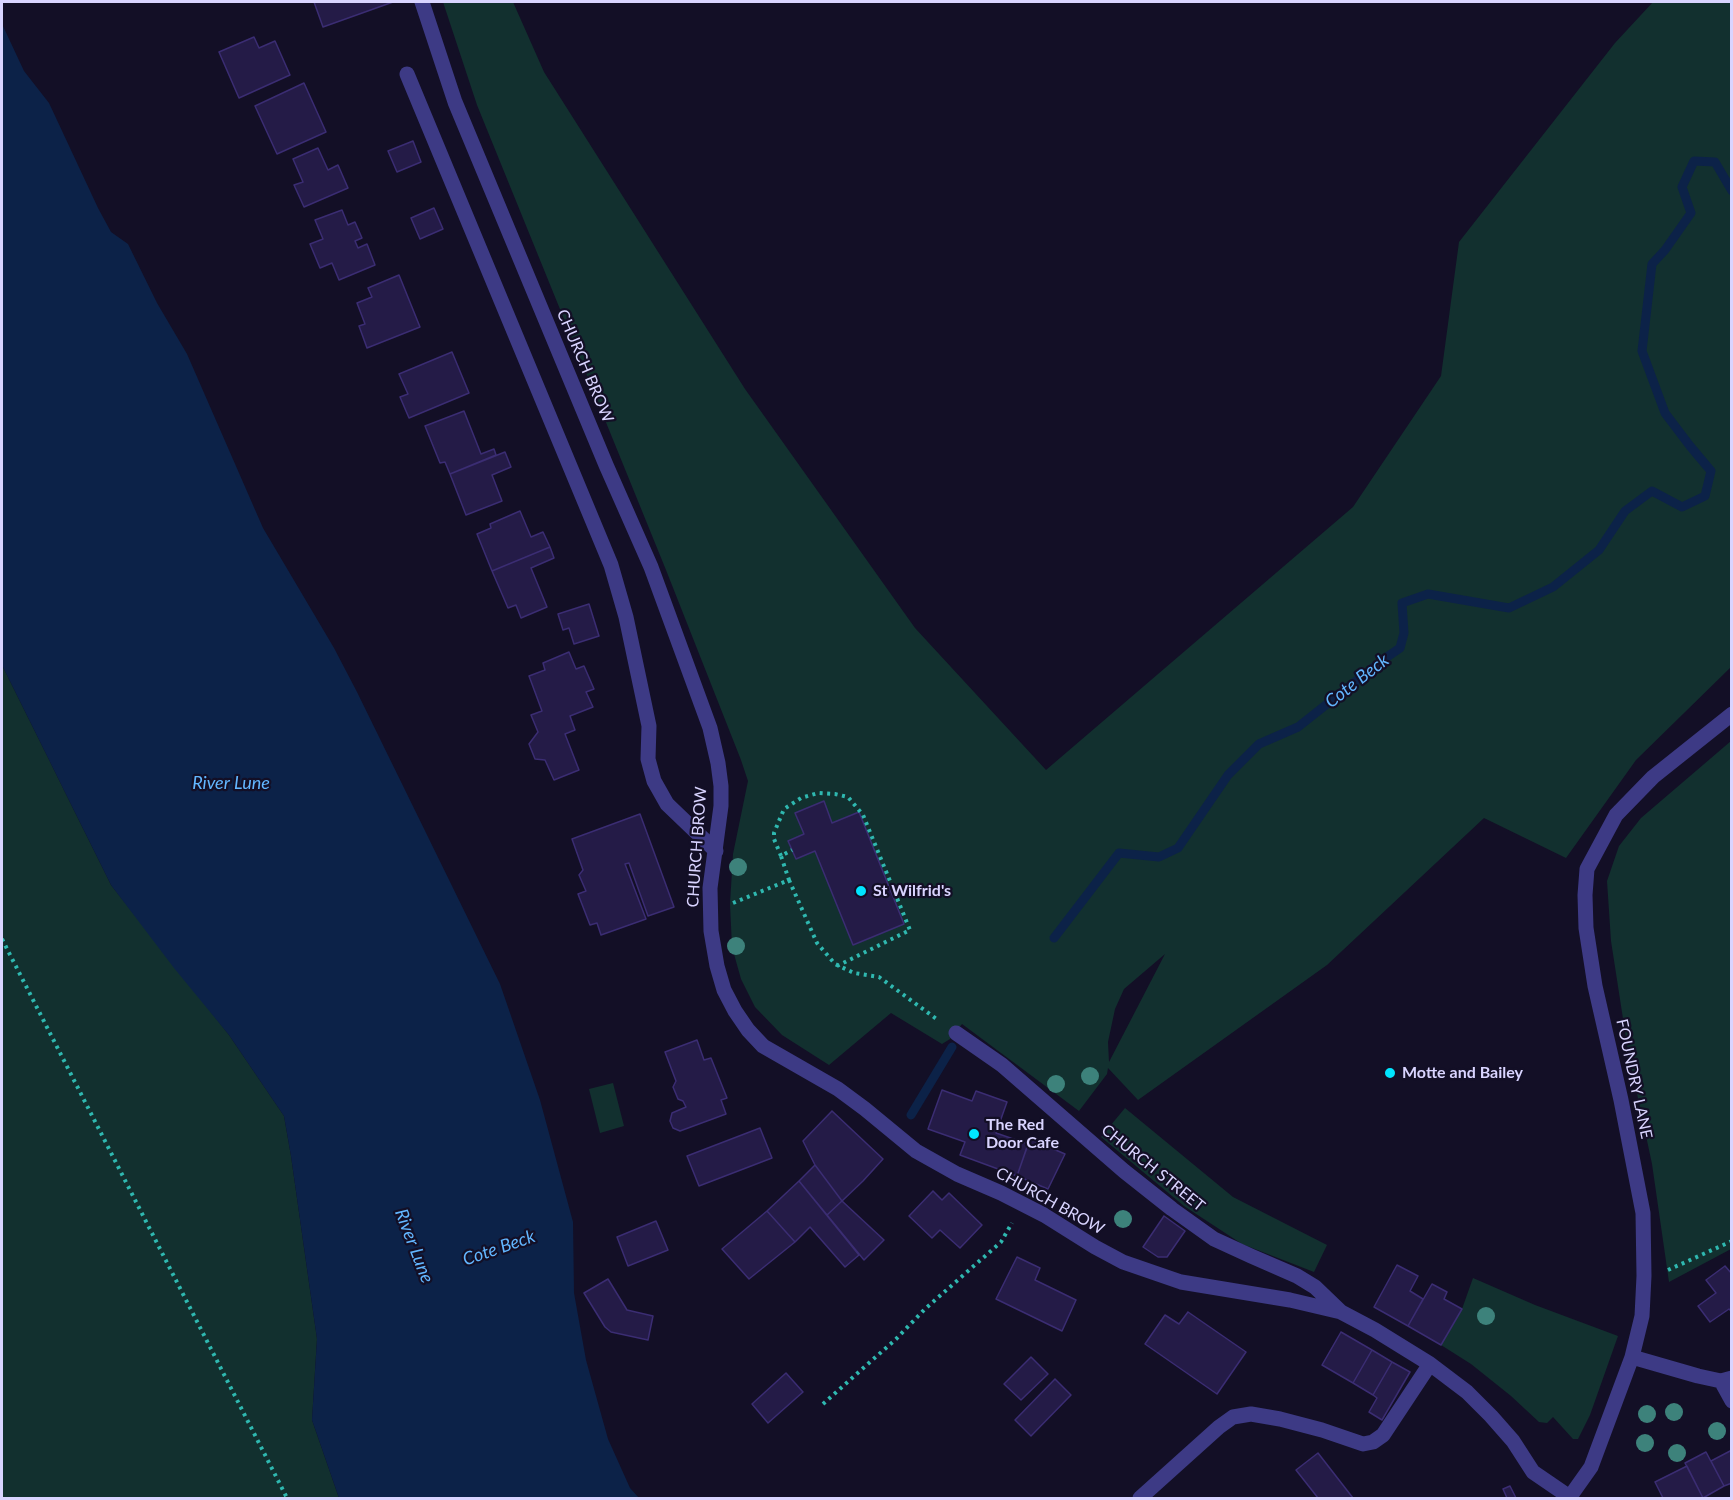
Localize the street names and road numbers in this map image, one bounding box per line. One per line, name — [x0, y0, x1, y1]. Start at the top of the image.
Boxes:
street label: CHURCH BROW — [553, 307, 617, 425]
street label: CHURCH BROW — [683, 786, 711, 908]
street label: FOUNDRY LANE — [1612, 1017, 1656, 1141]
street label: CHURCH STREET — [1097, 1120, 1209, 1216]
street label: CHURCH BROW — [992, 1163, 1108, 1239]

